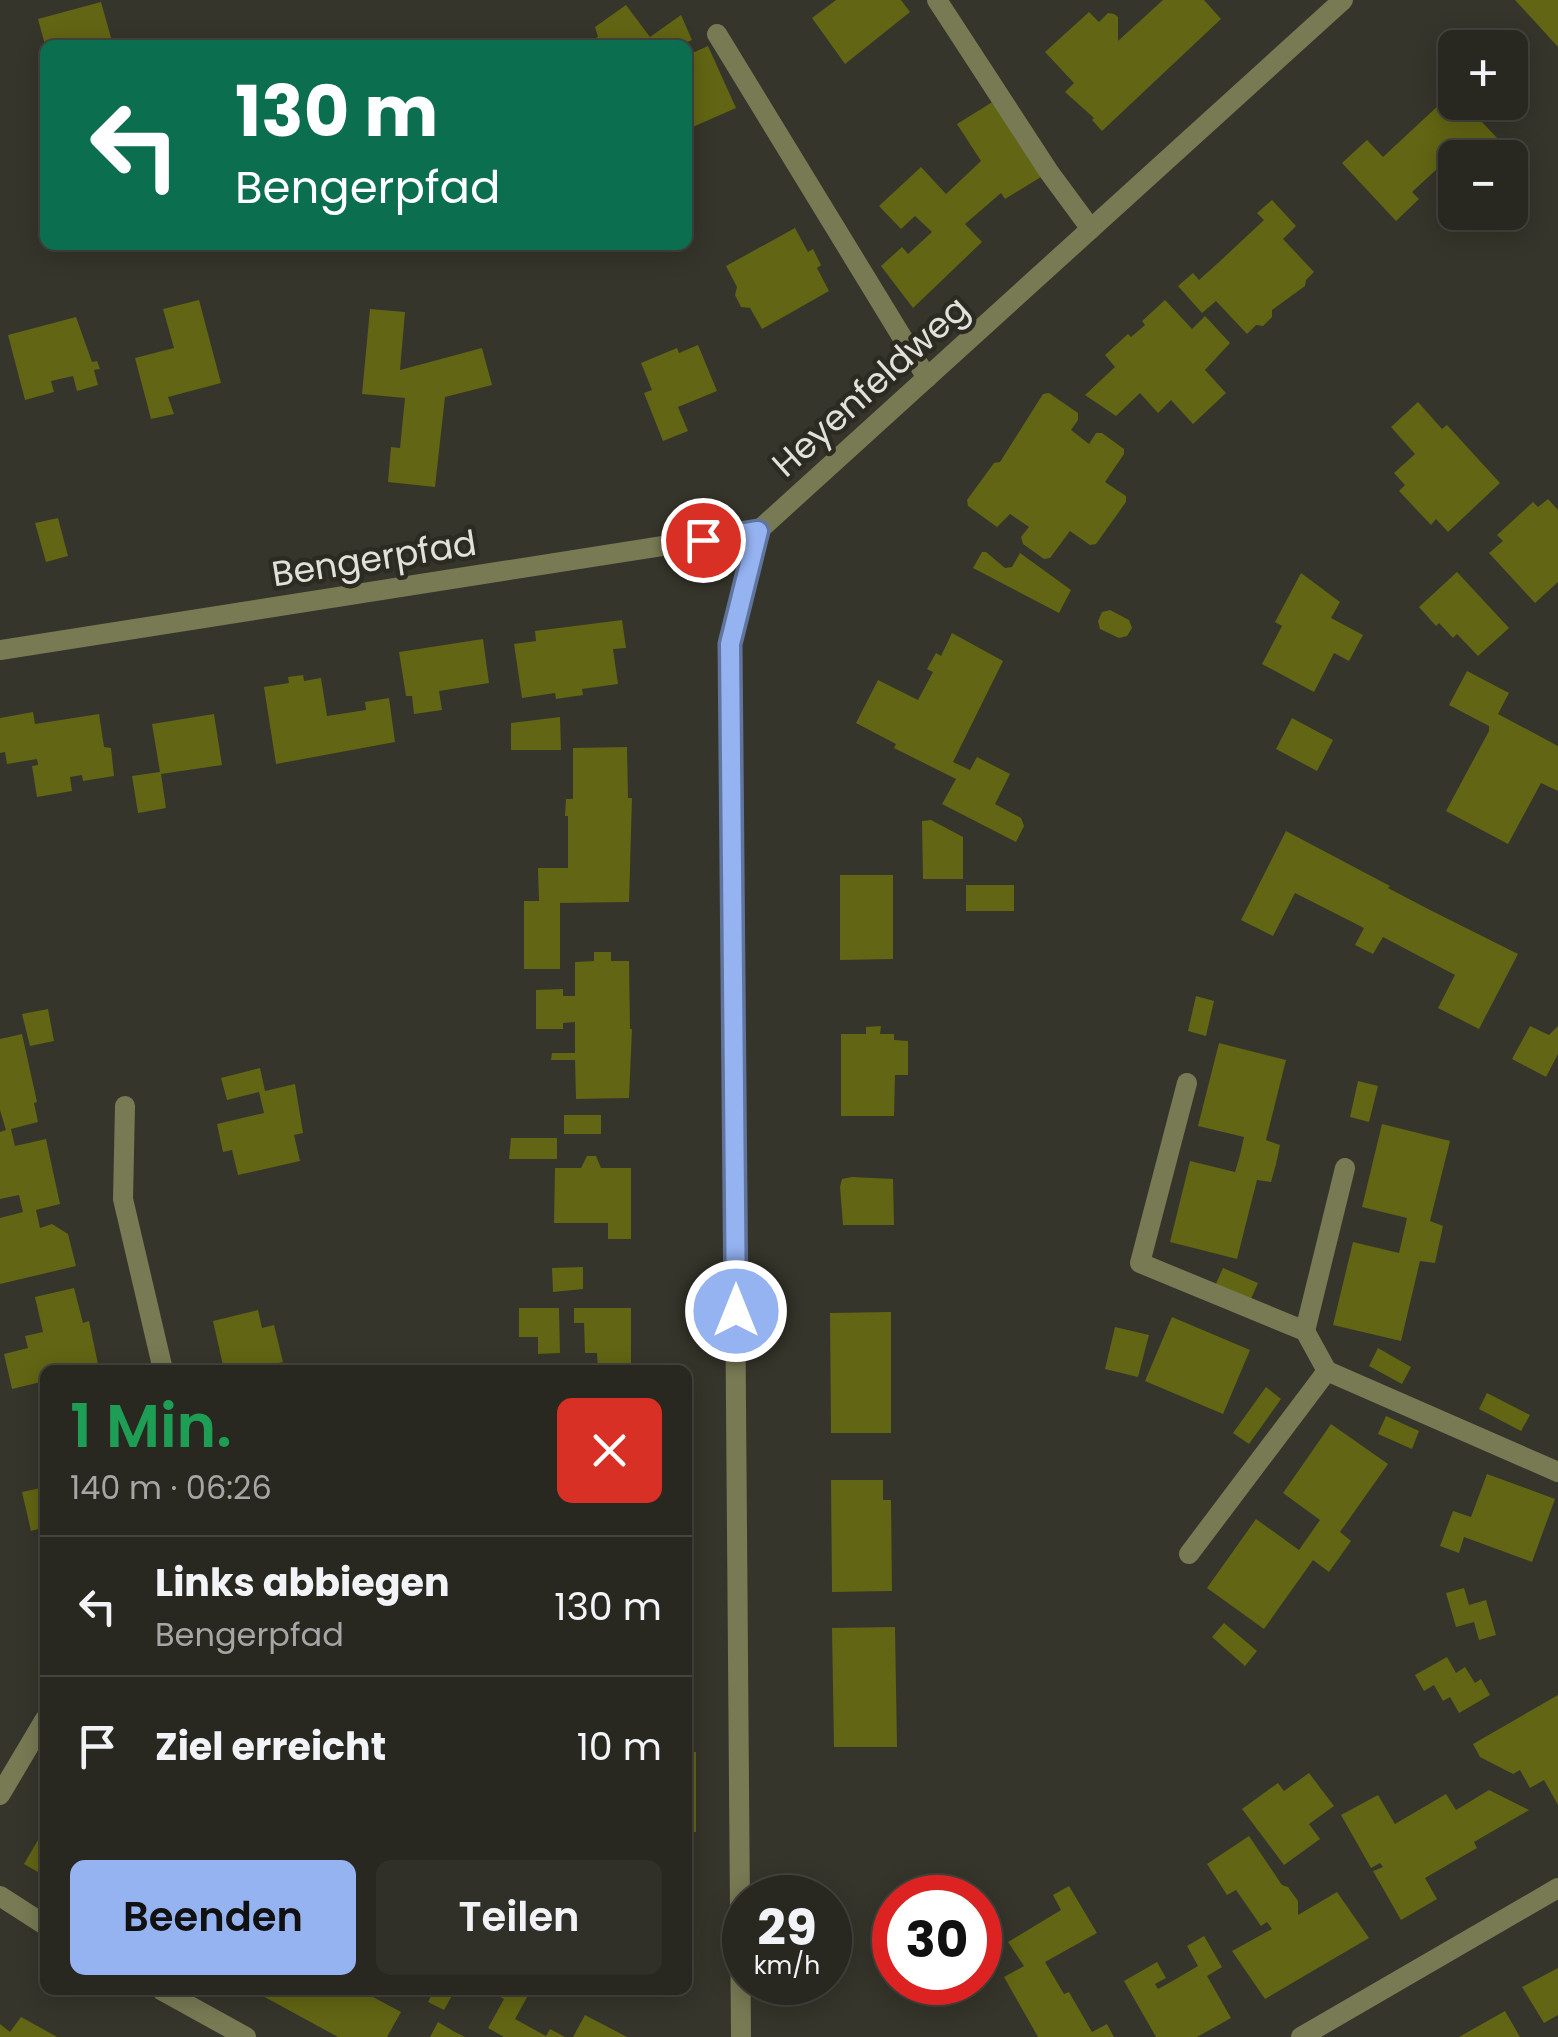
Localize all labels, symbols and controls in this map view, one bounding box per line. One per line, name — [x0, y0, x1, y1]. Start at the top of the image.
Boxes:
map controls — [1438, 30, 1528, 230]
button: + — [1438, 30, 1528, 120]
text: 130 m — [235, 62, 438, 161]
icon: left — [70, 80, 200, 210]
button: − — [1438, 140, 1528, 230]
text: Bengerpfad — [235, 156, 500, 219]
street label: Heyenfeldweg — [761, 284, 979, 488]
pin — [661, 498, 746, 583]
icon: arrive — [676, 513, 731, 568]
street label: Bengerpfad — [268, 518, 480, 598]
position arrow — [684, 1259, 788, 1363]
text: 1 Min. — [70, 1384, 232, 1468]
button: close — [557, 1398, 662, 1503]
text: 140 m · 06:26 — [70, 1465, 272, 1510]
text: Links abbiegen — [155, 1556, 450, 1609]
icon: left — [70, 1579, 125, 1634]
text: 130 m — [554, 1580, 662, 1633]
text: Bengerpfad — [155, 1612, 344, 1657]
icon: arrive — [70, 1719, 125, 1774]
text: Ziel erreicht — [155, 1720, 386, 1773]
text: 10 m — [577, 1720, 662, 1773]
button: Beenden — [70, 1860, 356, 1975]
button: Teilen — [376, 1860, 662, 1975]
speed limit sign: 30 — [872, 1875, 1002, 2005]
text: 29 — [757, 1892, 817, 1963]
text: km/h — [754, 1948, 820, 1983]

